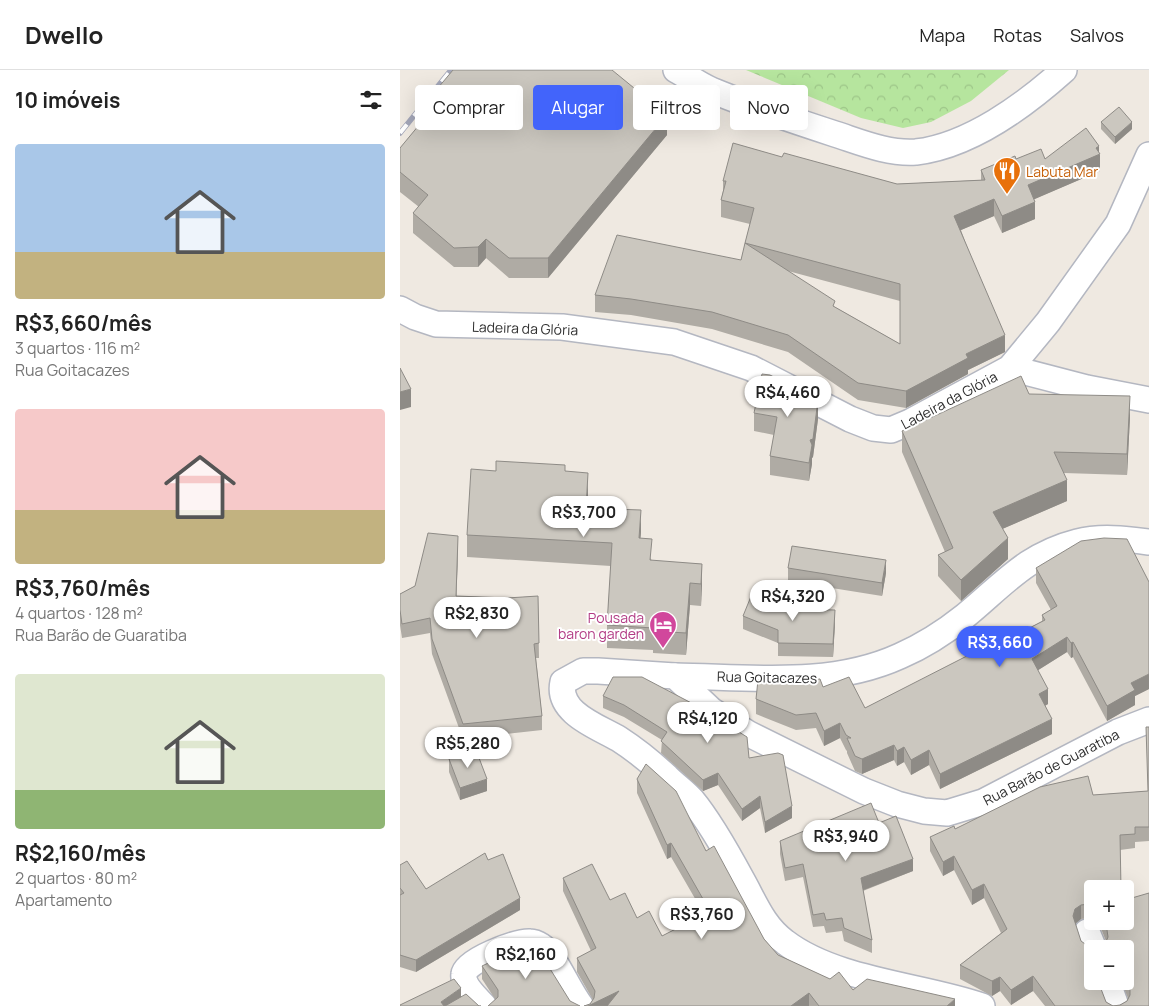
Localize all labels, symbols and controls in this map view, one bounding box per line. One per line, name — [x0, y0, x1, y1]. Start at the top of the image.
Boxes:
text: Dwello — [25, 18, 103, 51]
text: Mapa — [919, 23, 965, 47]
text: Rotas — [993, 23, 1042, 47]
text: Salvos — [1070, 23, 1124, 47]
chip: Comprar — [415, 85, 523, 130]
chip: Alugar — [533, 85, 623, 130]
chip: Filtros — [633, 85, 720, 130]
chip: Novo — [730, 85, 808, 130]
text: 10 imóveis — [15, 86, 120, 114]
icon: filters — [357, 86, 385, 114]
restaurant icon: Labuta Mar — [992, 156, 1022, 195]
place label: Labuta Mar — [1026, 162, 1098, 181]
icon: home — [155, 177, 245, 267]
text: R$3,660/mês — [15, 309, 152, 337]
street label: Ladeira da Glória — [471, 317, 579, 339]
text: 3 quartos · 116 m² — [15, 337, 140, 359]
text: Rua Goitacazes — [15, 359, 130, 381]
street label: Ladeira da Glória — [898, 367, 1000, 433]
pin: R$4,460 — [742, 376, 834, 418]
text: R$4,460 — [755, 381, 821, 403]
icon: home — [155, 442, 245, 532]
pin: R$3,700 — [538, 496, 630, 538]
text: R$3,700 — [552, 501, 616, 523]
text: R$3,760/mês — [15, 574, 150, 602]
pin: R$4,320 — [747, 580, 839, 622]
text: R$4,320 — [761, 585, 825, 607]
pin: R$2,830 — [431, 596, 523, 639]
text: 4 quartos · 128 m² — [15, 602, 143, 624]
text: R$2,830 — [445, 602, 509, 624]
place label: Pousada baron garden — [558, 608, 644, 643]
hotel icon: Pousada baron garden — [648, 610, 678, 649]
text: Rua Barão de Guaratiba — [15, 624, 187, 646]
pin: R$3,660 — [954, 626, 1046, 668]
text: R$3,660 — [967, 631, 1033, 653]
street label: Rua Goitacazes — [717, 667, 817, 687]
pin: R$4,120 — [662, 702, 754, 744]
icon: home — [155, 707, 245, 797]
text: R$4,120 — [678, 707, 738, 729]
street label: Rua Barão de Guaratiba — [980, 724, 1122, 810]
pin: R$5,280 — [422, 726, 514, 769]
text: R$5,280 — [436, 732, 500, 754]
pin: R$3,940 — [800, 820, 892, 862]
text: R$3,940 — [814, 825, 878, 847]
text: R$2,160/mês — [15, 839, 146, 867]
text: 2 quartos · 80 m² — [15, 867, 137, 889]
map controls — [1084, 880, 1134, 990]
button: + — [1084, 880, 1134, 930]
text: Apartamento — [15, 889, 112, 911]
pin: R$3,760 — [656, 898, 748, 940]
text: R$3,760 — [670, 903, 734, 925]
pin: R$2,160 — [480, 938, 572, 980]
button: − — [1084, 940, 1134, 990]
text: R$2,160 — [496, 943, 556, 965]

